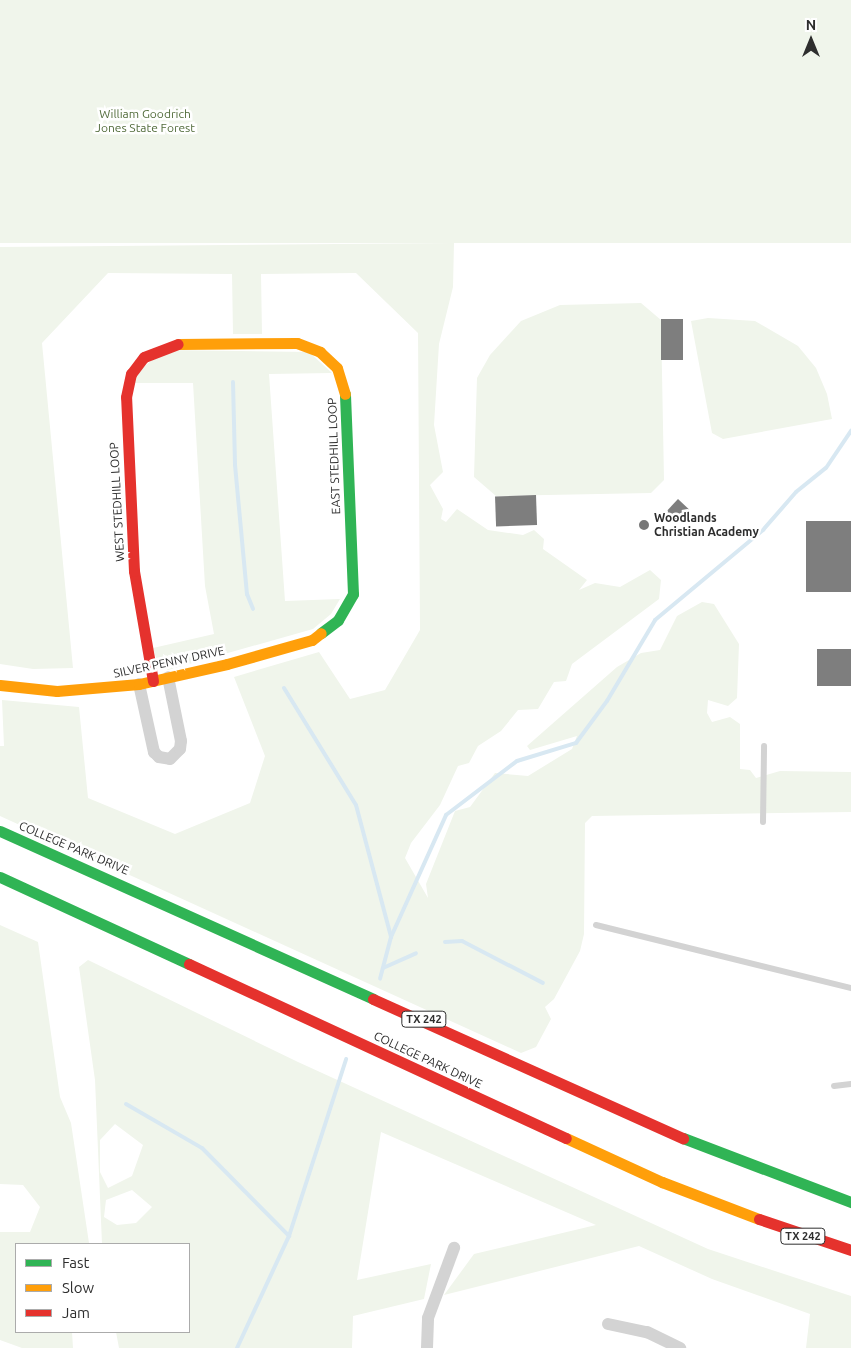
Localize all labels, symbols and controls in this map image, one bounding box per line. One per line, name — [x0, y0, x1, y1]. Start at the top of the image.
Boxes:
north arrow — [786, 15, 836, 65]
text: N — [806, 17, 816, 33]
park label: William Goodrich Jones State Forest — [95, 107, 195, 135]
street label: EAST STEDHILL LOOP — [325, 397, 343, 515]
street label: WEST STEDHILL LOOP — [107, 442, 127, 562]
place label: Woodlands Christian Academy — [654, 511, 759, 539]
marker: Woodlands Christian Academy — [638, 519, 650, 531]
street label: SILVER PENNY DRIVE — [112, 643, 226, 681]
street label: COLLEGE PARK DRIVE — [17, 818, 131, 878]
road number: TX 242 — [400, 1011, 448, 1028]
street label: COLLEGE PARK DRIVE — [371, 1029, 485, 1091]
road number: TX 242 — [779, 1228, 827, 1244]
legend — [15, 1243, 190, 1333]
text: Fast — [62, 1254, 89, 1271]
text: Slow — [62, 1279, 94, 1296]
text: Jam — [62, 1304, 90, 1321]

